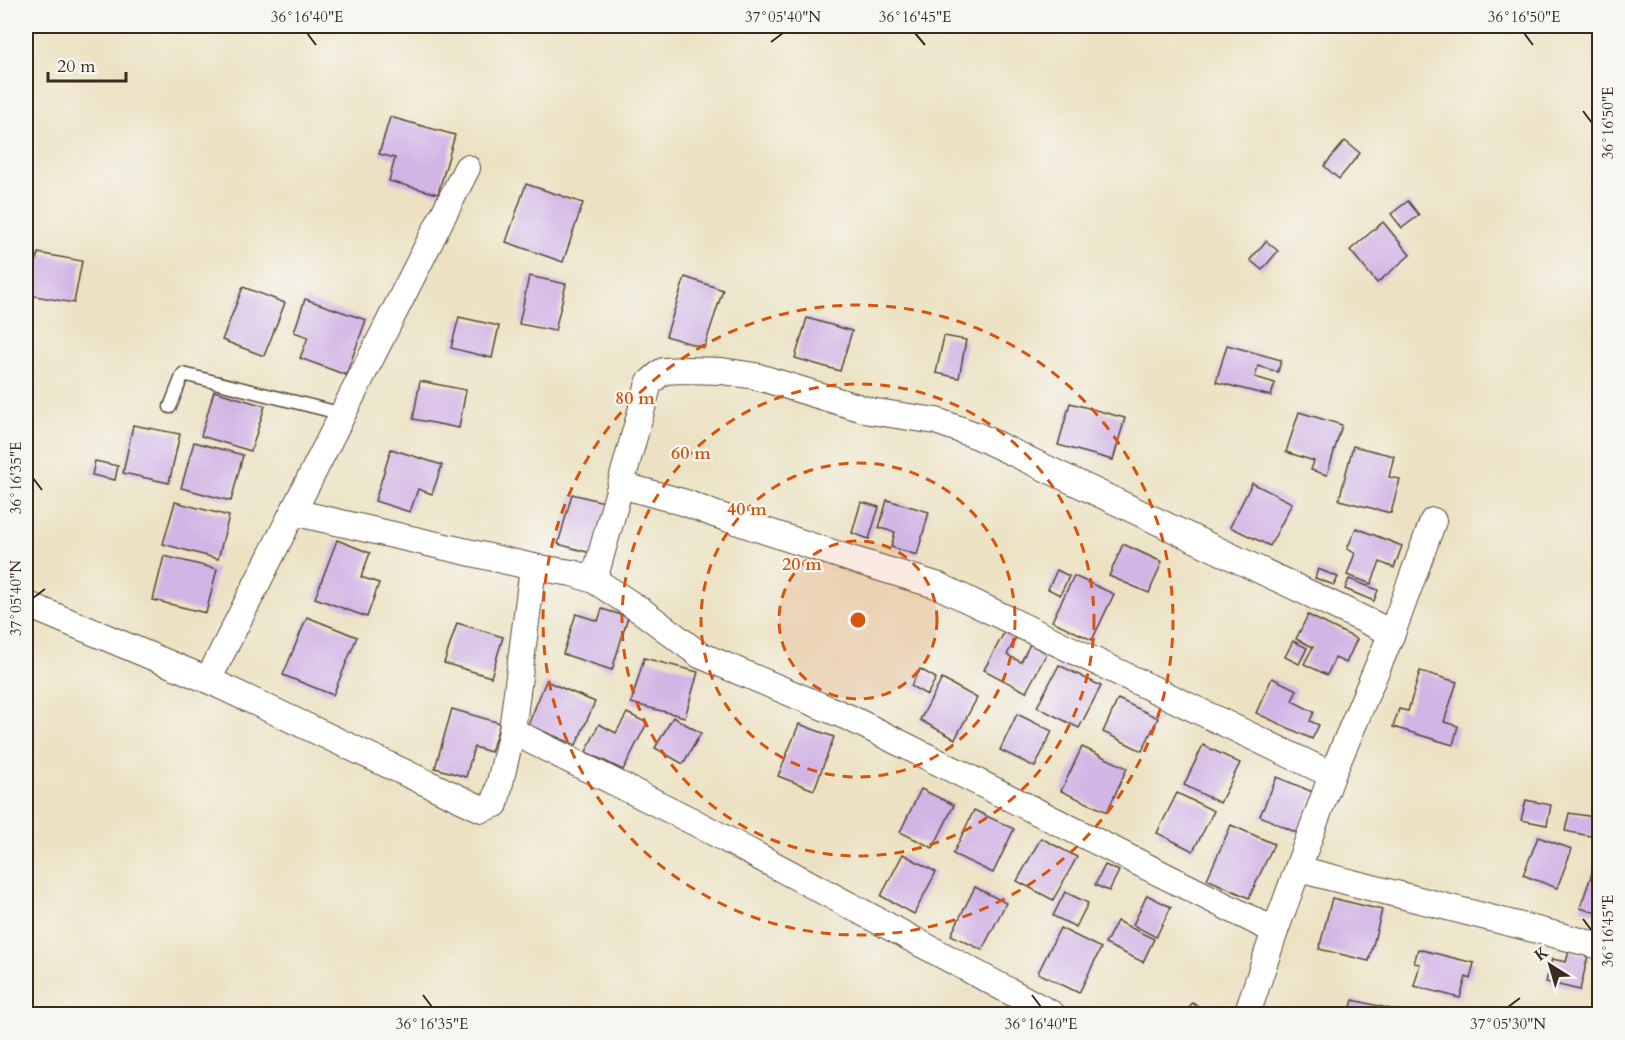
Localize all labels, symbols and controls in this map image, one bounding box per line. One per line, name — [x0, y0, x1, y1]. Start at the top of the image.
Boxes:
text: 36°16'40"E — [271, 7, 343, 27]
text: 37°05'40"N — [745, 7, 821, 27]
text: 36°16'45"E — [879, 7, 951, 27]
text: 36°16'50"E — [1488, 7, 1560, 27]
scale bar — [48, 45, 126, 83]
text: 20 m — [57, 54, 96, 79]
text: 36°16'50"E — [1598, 87, 1618, 159]
text: 80 m — [615, 386, 655, 411]
text: 60 m — [671, 441, 711, 466]
text: 36°16'35"E — [6, 442, 26, 514]
text: 40 m — [727, 497, 767, 522]
text: 20 m — [782, 552, 822, 577]
text: 37°05'40"N — [6, 560, 26, 636]
centre of rings — [848, 610, 868, 630]
text: 36°16'45"E — [1598, 895, 1618, 967]
north arrow — [1520, 935, 1580, 995]
text: K — [1530, 941, 1553, 967]
text: 36°16'35"E — [396, 1014, 468, 1034]
text: 36°16'40"E — [1005, 1014, 1077, 1034]
text: 37°05'30"N — [1470, 1014, 1546, 1034]

